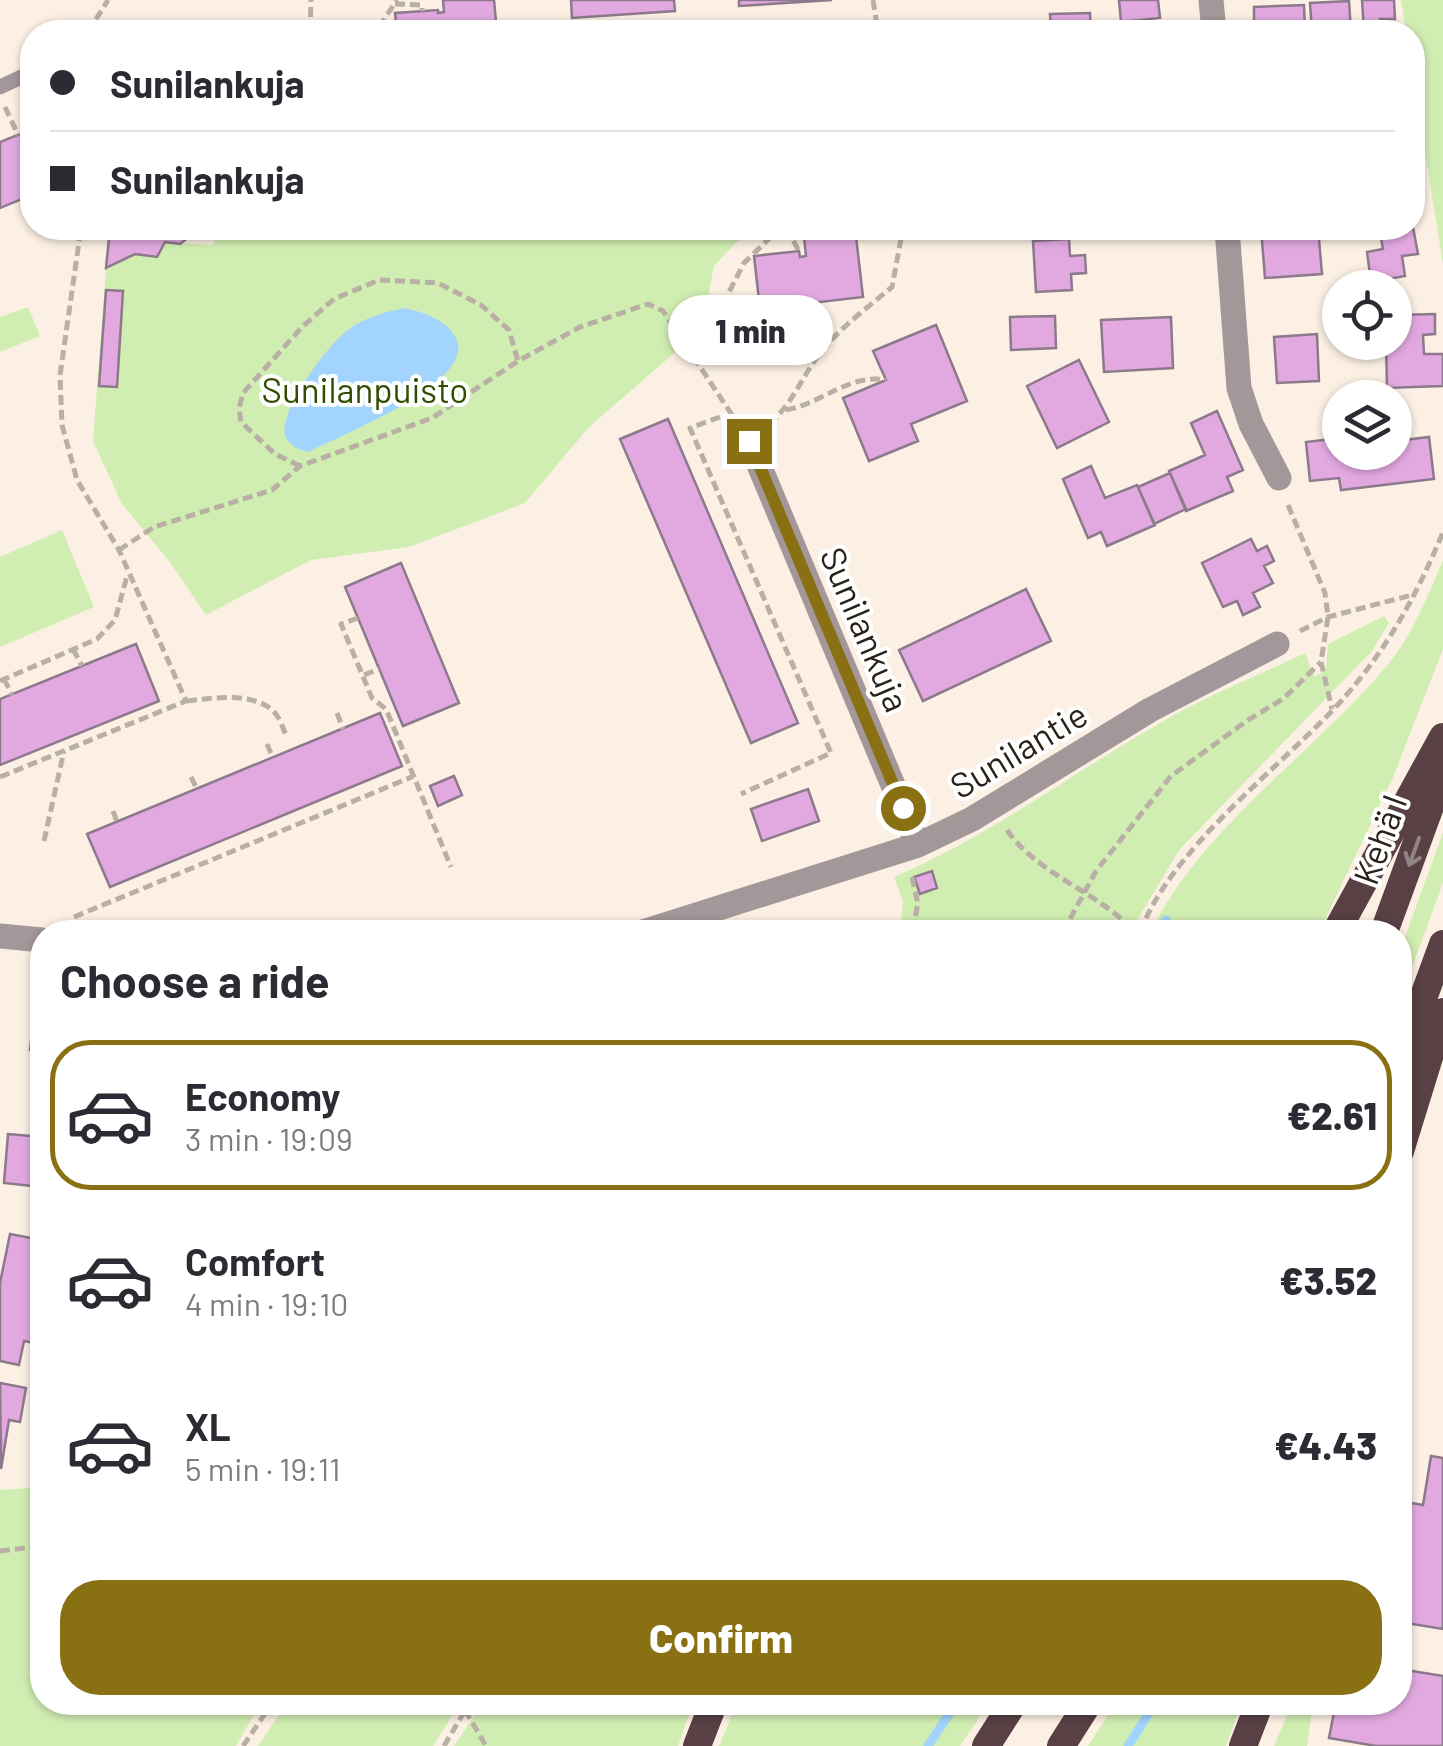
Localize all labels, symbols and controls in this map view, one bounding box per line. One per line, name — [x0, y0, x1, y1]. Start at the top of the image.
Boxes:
text: Sunilankuja — [110, 60, 305, 106]
text: Sunilankuja — [110, 156, 305, 202]
map controls — [1322, 270, 1412, 470]
button: locate — [1322, 270, 1412, 360]
callout: 1 min — [666, 296, 832, 366]
text: 1 min — [715, 311, 786, 349]
park label: Sunilanpuisto — [262, 368, 468, 410]
button: layers — [1322, 380, 1412, 470]
route end — [727, 419, 772, 464]
street label: Sunilankuja — [813, 540, 919, 718]
street label: Sunilantie — [942, 692, 1094, 806]
route start — [881, 786, 926, 831]
street label: Kehä I — [1343, 788, 1415, 890]
one-way arrow — [1404, 835, 1422, 866]
text: Choose a ride — [60, 953, 330, 1007]
icon: car — [65, 1070, 155, 1160]
text: Economy — [185, 1073, 340, 1119]
text: €2.61 — [1287, 1092, 1377, 1138]
text: 3 min · 19:09 — [185, 1119, 353, 1157]
icon: car — [65, 1235, 155, 1325]
text: Comfort — [185, 1238, 325, 1284]
text: €3.52 — [1280, 1257, 1377, 1303]
text: 4 min · 19:10 — [185, 1284, 348, 1322]
icon: car — [65, 1400, 155, 1490]
text: XL — [185, 1403, 231, 1449]
text: €4.43 — [1275, 1422, 1377, 1468]
text: 5 min · 19:11 — [185, 1449, 340, 1487]
button: Confirm — [60, 1580, 1382, 1695]

